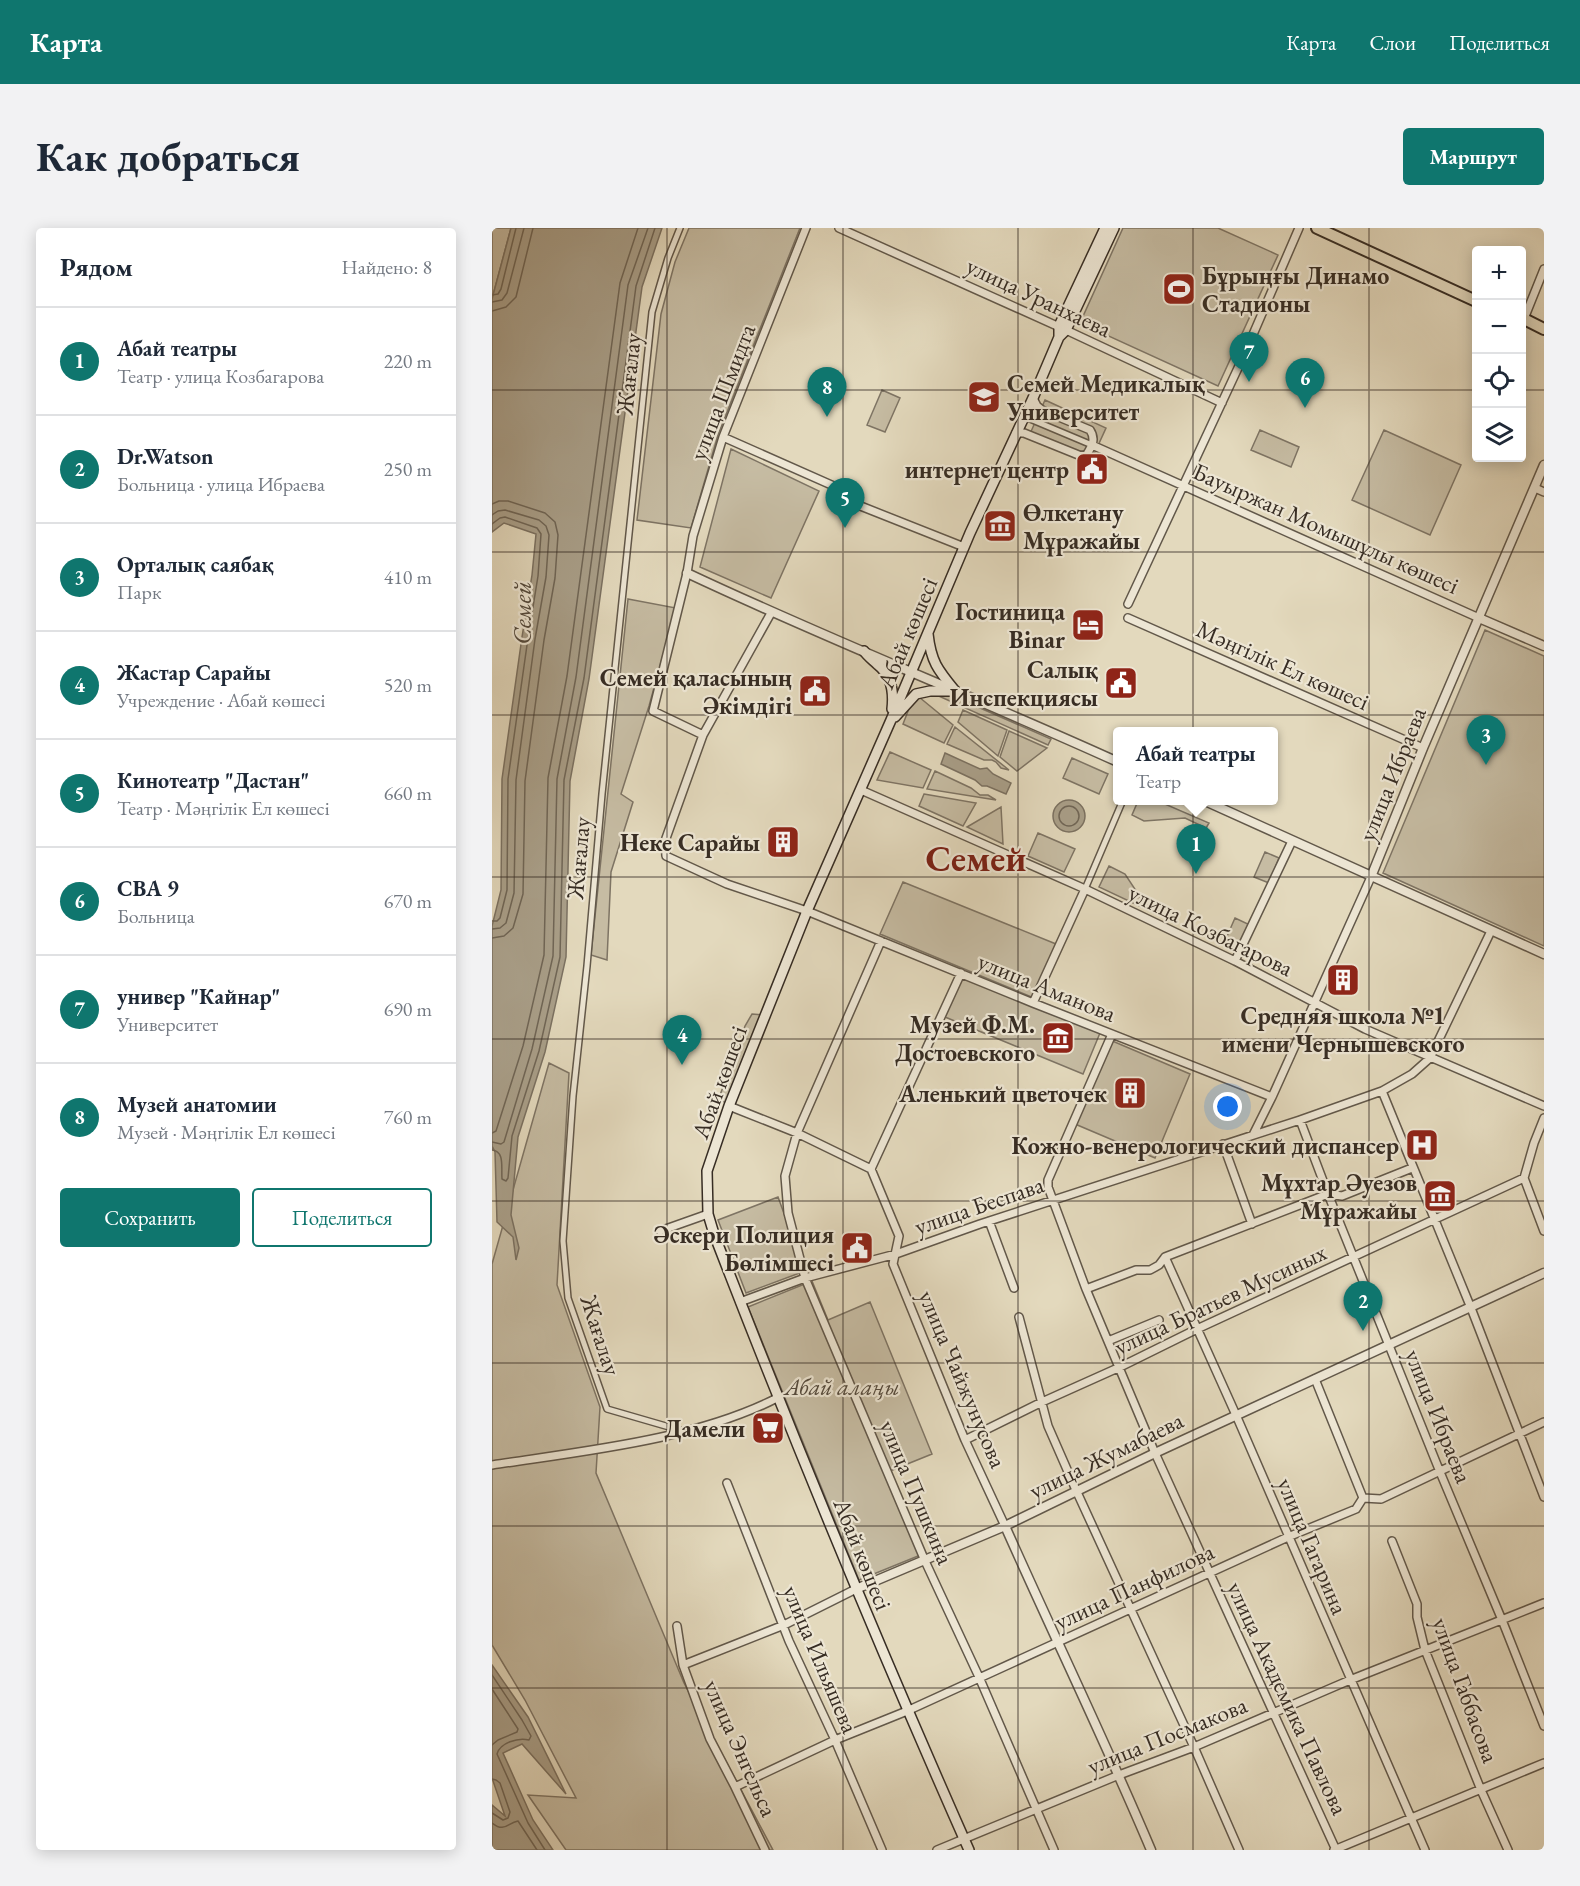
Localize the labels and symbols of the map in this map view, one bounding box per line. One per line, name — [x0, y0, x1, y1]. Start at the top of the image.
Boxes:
street label: улица Уранхаева — [961, 250, 1117, 344]
place label: Бұрыңғы Динамо Стадионы — [1202, 260, 1389, 319]
sports icon: Бұрыңғы Динамо Стадионы — [1161, 271, 1197, 307]
street label: улица Шмидта — [682, 319, 762, 465]
street label: Жағалау — [608, 331, 648, 418]
pin: 7 — [1230, 332, 1269, 382]
pin: 6 — [1286, 358, 1324, 408]
pin: 8 — [808, 368, 846, 417]
place label: Семей Медикалық Университет — [1006, 368, 1206, 427]
school or university icon: Семей Медикалық Университет — [966, 379, 1002, 415]
public building icon: интернет центр — [1074, 451, 1110, 487]
place label: интернет центр — [905, 454, 1069, 485]
street label: Бауыржан Момышұлы көшесі — [1188, 455, 1464, 601]
pin: 5 — [826, 478, 864, 528]
place label: Өлкетану Мұражайы — [1023, 497, 1140, 557]
museum icon: Өлкетану Мұражайы — [982, 508, 1018, 544]
street label: Абай көшесі — [869, 572, 944, 694]
water label: Семей — [505, 581, 539, 645]
place label: Гостиница Binar — [955, 596, 1065, 655]
hotel icon: Гостиница Binar — [1070, 607, 1106, 643]
street label: Мәңгілік Ел көшесі — [1192, 613, 1374, 717]
place label: Салық Инспекциясы — [950, 654, 1099, 713]
place label: Семей қаласының Әкімдігі — [600, 662, 792, 721]
public building icon: Салық Инспекциясы — [1103, 665, 1139, 701]
public building icon: Семей қаласының Әкімдігі — [797, 673, 833, 709]
street label: улица Ибраева — [1351, 702, 1433, 846]
pin: 3 — [1466, 716, 1506, 765]
street label: Жағалау — [559, 815, 597, 901]
building icon: Неке Сарайы — [765, 824, 801, 860]
pin: 1 — [1176, 824, 1216, 874]
place label: Неке Сарайы — [620, 827, 760, 858]
district label: Семей — [926, 835, 1026, 882]
street label: улица Козбагарова — [1124, 877, 1299, 983]
street label: улица Аманова — [973, 945, 1121, 1029]
building icon: Средняя школа №1 имени Чернышевского — [1325, 962, 1361, 998]
place label: Средняя школа №1 имени Чернышевского — [1221, 1000, 1465, 1059]
place label: Музей Ф.М. Достоевского — [895, 1009, 1035, 1068]
pin: 4 — [662, 1016, 702, 1065]
museum icon: Музей Ф.М. Достоевского — [1040, 1020, 1076, 1056]
street label: Абай көшесі — [684, 1021, 754, 1144]
building icon: Аленький цветочек — [1112, 1075, 1148, 1111]
place label: Аленький цветочек — [898, 1078, 1108, 1109]
your location — [1213, 1092, 1242, 1121]
hospital icon: Кожно-венерологический диспансер — [1404, 1127, 1440, 1163]
place label: Кожно-венерологический диспансер — [1011, 1130, 1399, 1161]
place label: Мұхтар Әуезов Мұражайы — [1261, 1167, 1417, 1227]
street label: улица Беспава — [910, 1168, 1048, 1242]
museum icon: Мұхтар Әуезов Мұражайы — [1422, 1178, 1458, 1214]
place label: Әскери Полиция Бөлімшесі — [654, 1219, 834, 1278]
public building icon: Әскери Полиция Бөлімшесі — [839, 1230, 875, 1266]
street label: улица Братьев Мусиных — [1109, 1236, 1332, 1362]
pin: 2 — [1344, 1282, 1382, 1331]
street label: улица Чайжунусова — [912, 1285, 1015, 1473]
street label: Жағалау — [573, 1290, 629, 1380]
street label: улица Ибраева — [1398, 1344, 1480, 1488]
park label: Абай алаңы — [783, 1371, 899, 1402]
street label: улица Жумабаева — [1024, 1404, 1189, 1506]
supermarket icon: Дамели — [750, 1410, 786, 1446]
place label: Дамели — [664, 1413, 745, 1444]
street label: улица Пушкина — [873, 1415, 962, 1569]
street label: улица Гагарина — [1270, 1473, 1356, 1619]
street label: Абай көшесі — [826, 1492, 900, 1615]
street label: улица Панфилова — [1049, 1535, 1219, 1637]
street label: улица Академика Павлова — [1220, 1576, 1356, 1820]
street label: улица Ильяшева — [776, 1580, 866, 1738]
street label: улица Габбасова — [1425, 1613, 1507, 1767]
street label: улица Энгельса — [697, 1675, 785, 1822]
street label: улица Посмакова — [1083, 1689, 1252, 1781]

